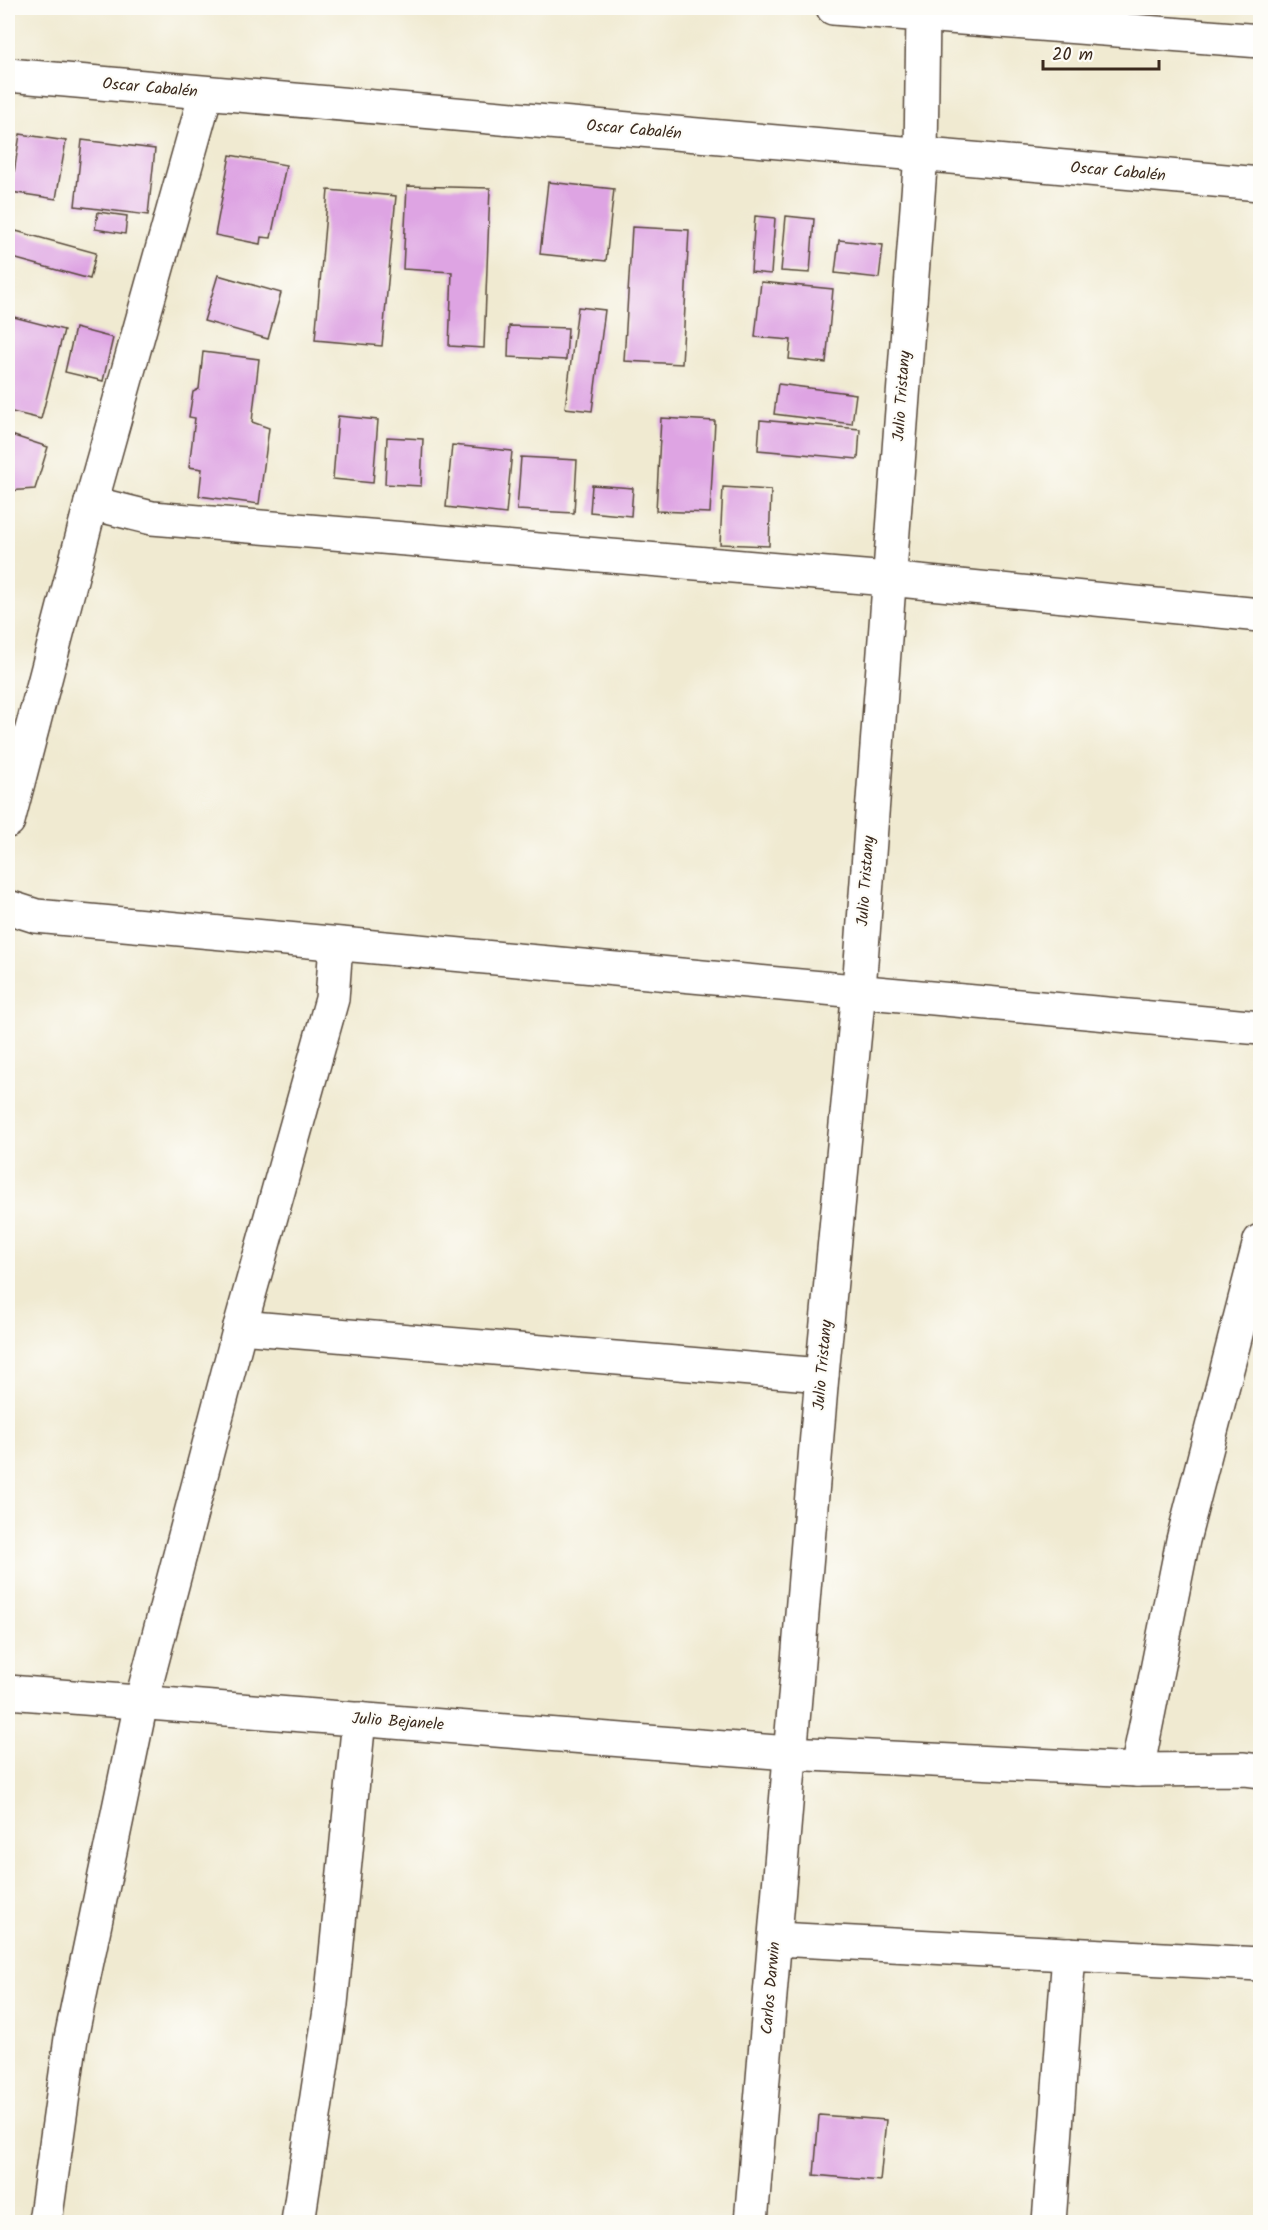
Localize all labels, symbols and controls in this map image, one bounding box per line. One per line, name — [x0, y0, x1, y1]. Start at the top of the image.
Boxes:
scale bar — [1043, 33, 1158, 71]
text: 20 m — [1052, 41, 1093, 70]
street label: Oscar Cabalén — [101, 71, 199, 105]
street label: Oscar Cabalén — [585, 113, 683, 147]
street label: Oscar Cabalén — [1069, 155, 1167, 189]
street label: Julio Tristany — [886, 349, 918, 442]
street label: Julio Tristany — [850, 834, 882, 927]
street label: Julio Tristany — [807, 1318, 839, 1411]
street label: Julio Bejanele — [351, 1706, 445, 1738]
street label: Carlos Darwin — [754, 1941, 788, 2035]

